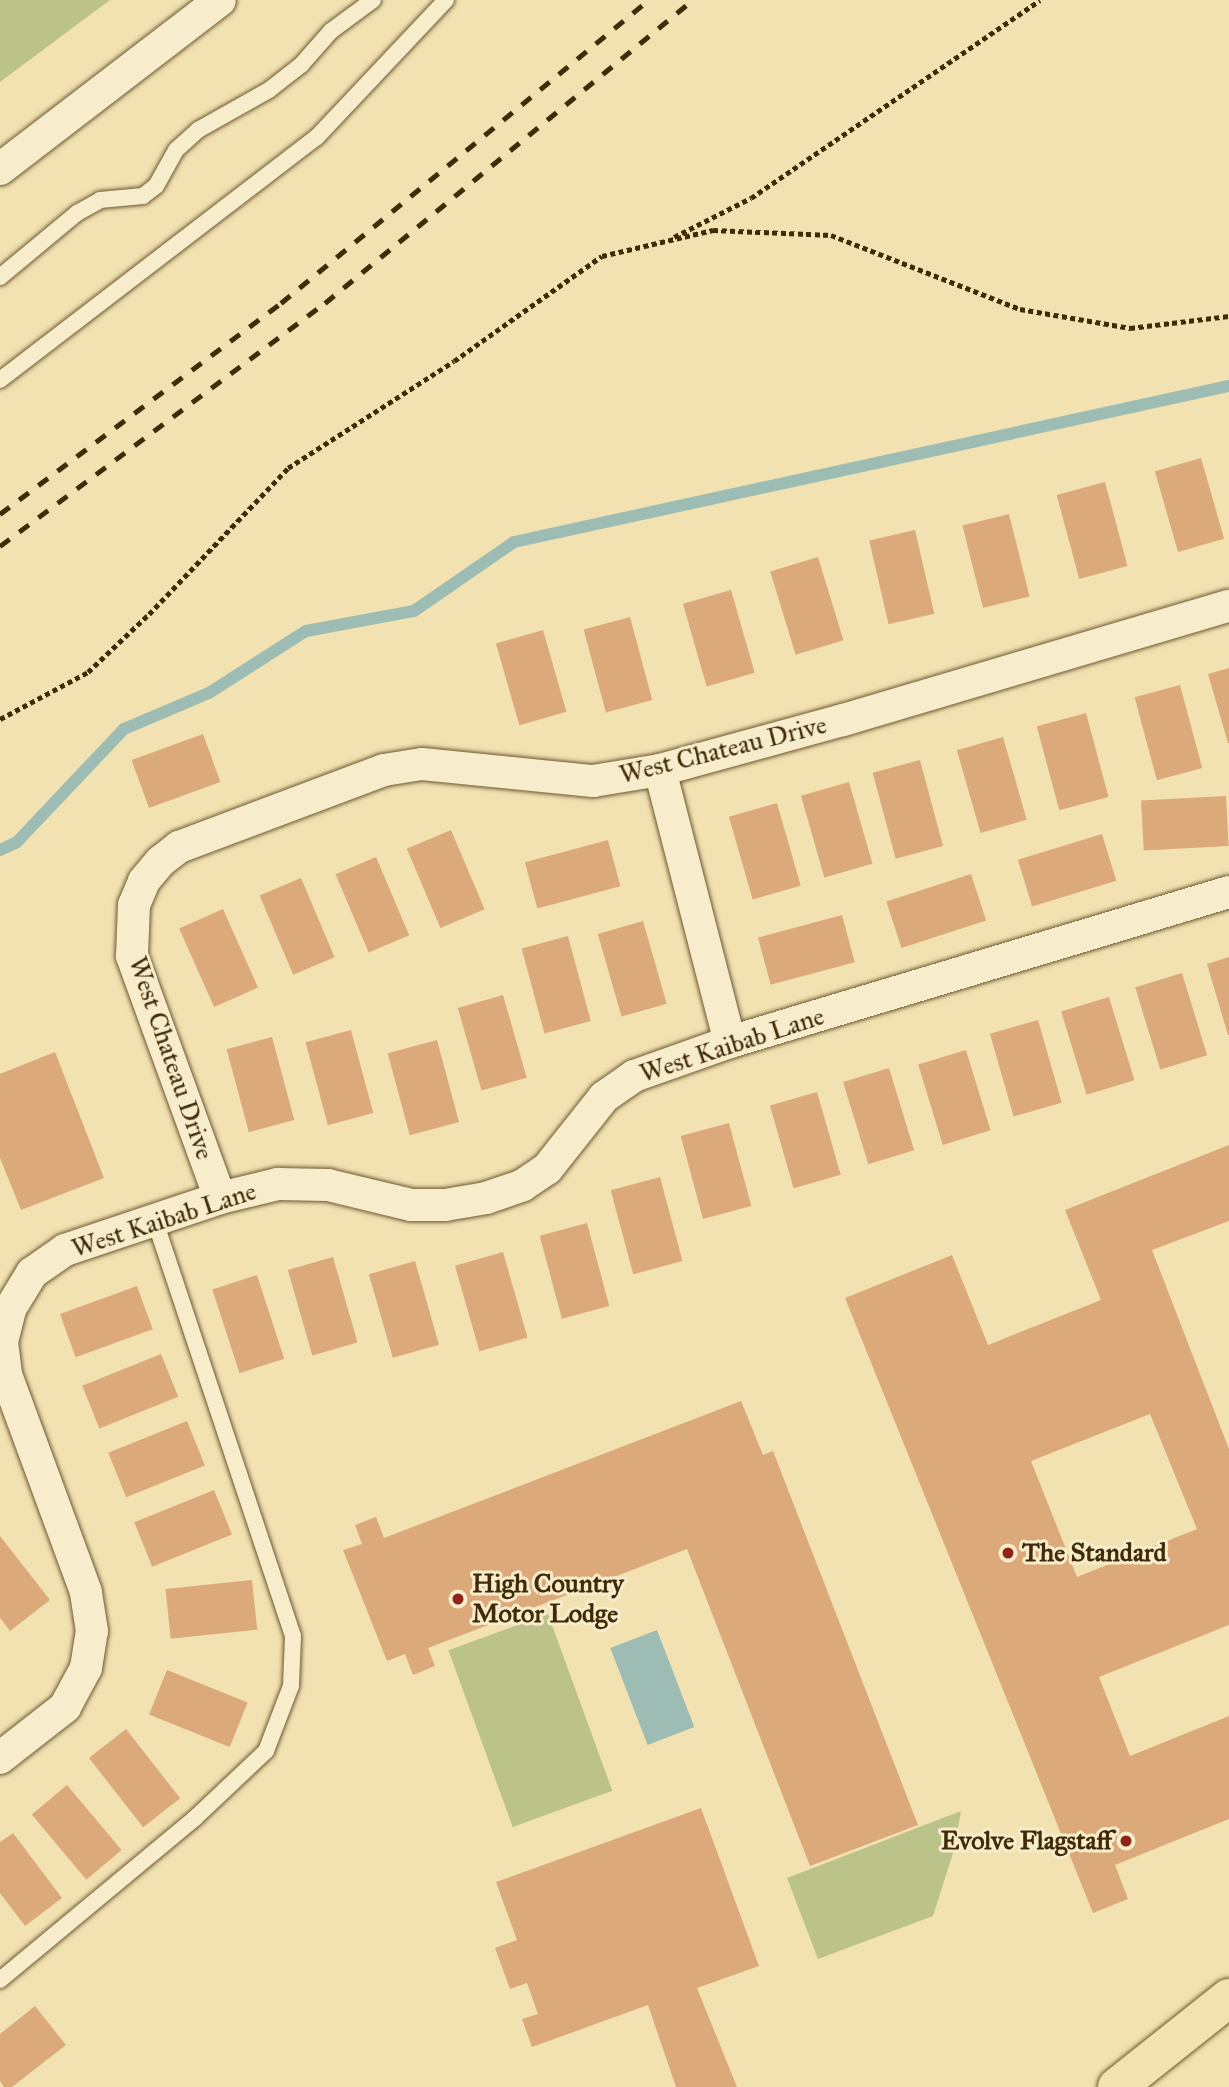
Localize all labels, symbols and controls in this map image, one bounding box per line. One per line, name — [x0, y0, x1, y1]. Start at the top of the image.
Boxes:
street label: West Chateau Drive — [616, 709, 830, 791]
street label: West Chateau Drive — [122, 952, 220, 1164]
street label: West Kaibab Lane — [636, 1000, 828, 1090]
street label: West Kaibab Lane — [68, 1175, 260, 1265]
place label: The Standard — [1022, 1537, 1167, 1569]
marker: The Standard — [1000, 1545, 1016, 1561]
place label: High Country Motor Lodge — [472, 1568, 624, 1630]
marker: High Country Motor Lodge — [450, 1591, 466, 1607]
place label: Evolve Flagstaff — [941, 1825, 1112, 1857]
marker: Evolve Flagstaff — [1118, 1833, 1134, 1849]

